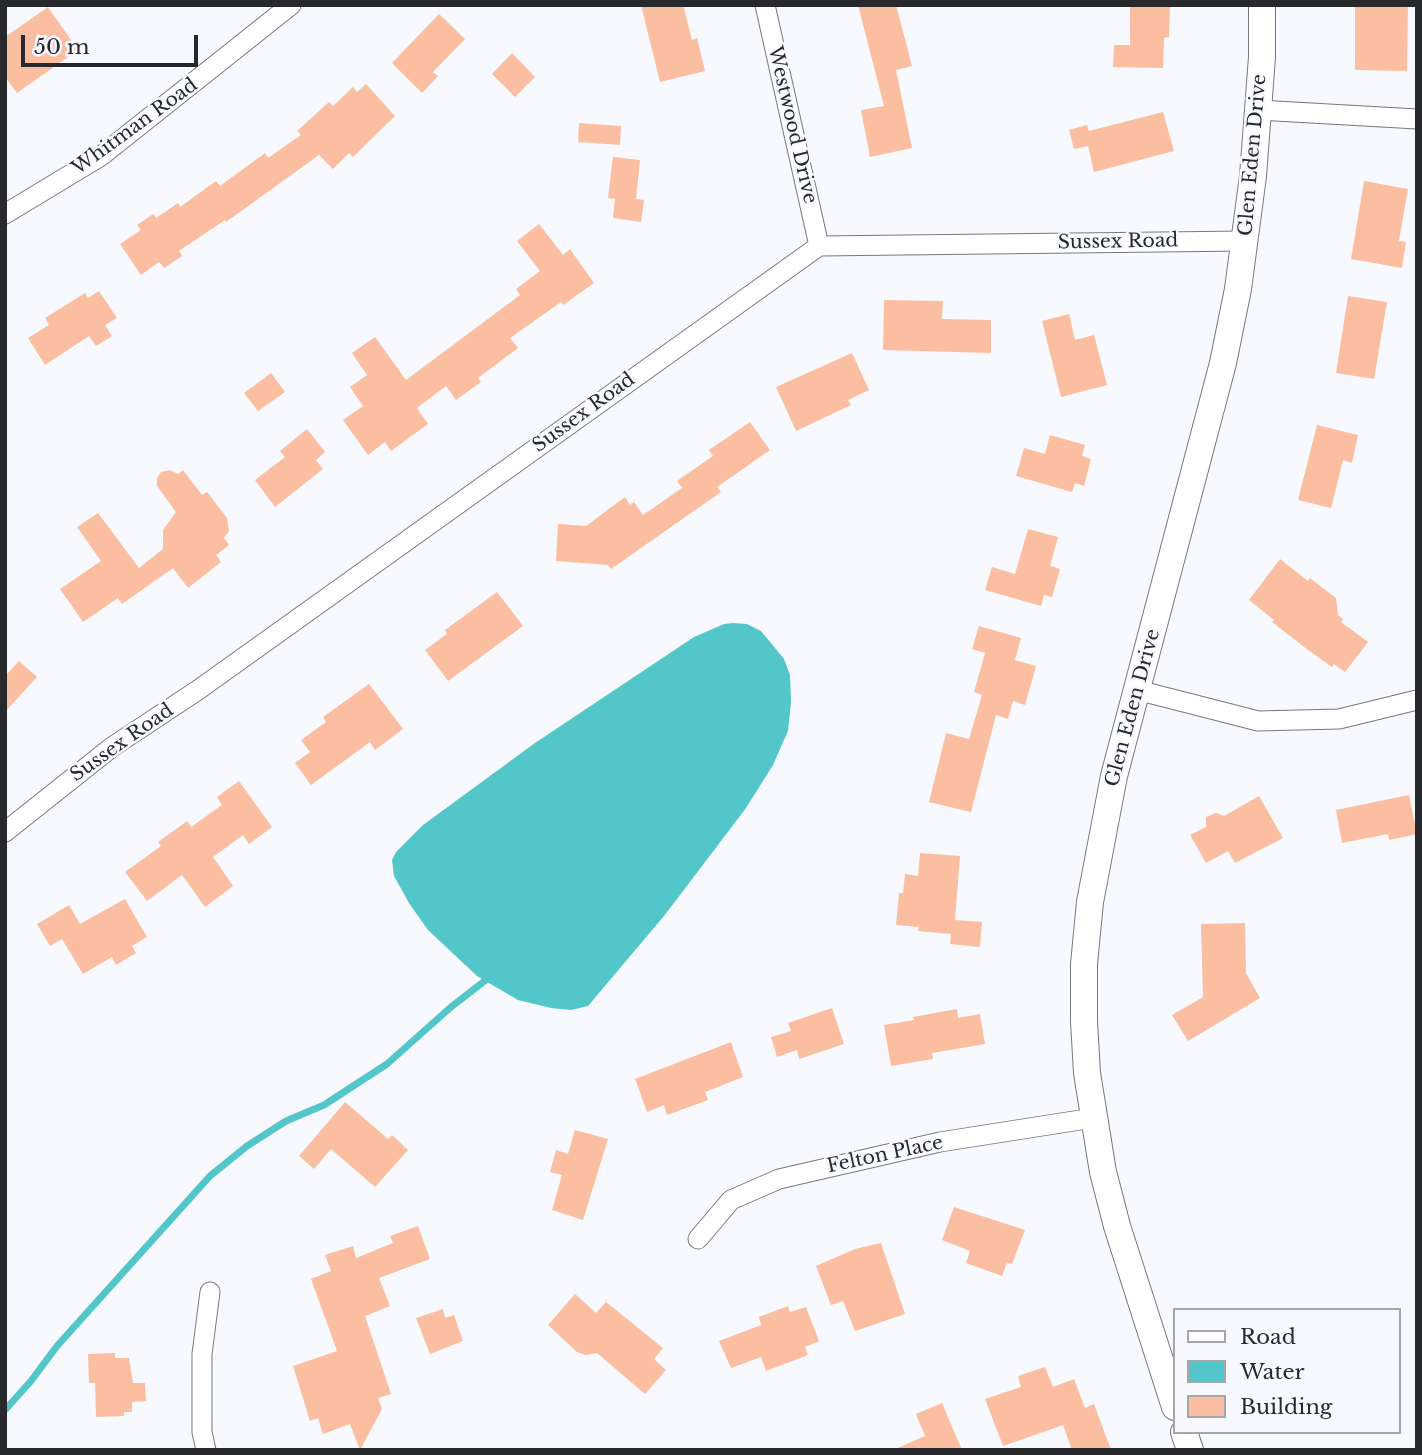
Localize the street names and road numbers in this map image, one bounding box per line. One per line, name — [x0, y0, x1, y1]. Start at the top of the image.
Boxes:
street label: Westwood Drive — [763, 44, 821, 206]
street label: Glen Eden Drive — [1235, 73, 1271, 237]
street label: Whitman Road — [68, 74, 202, 180]
street label: Sussex Road — [1058, 230, 1178, 254]
street label: Sussex Road — [529, 368, 639, 458]
street label: Glen Eden Drive — [1101, 627, 1165, 789]
street label: Sussex Road — [66, 699, 178, 787]
street label: Felton Place — [825, 1132, 945, 1178]

